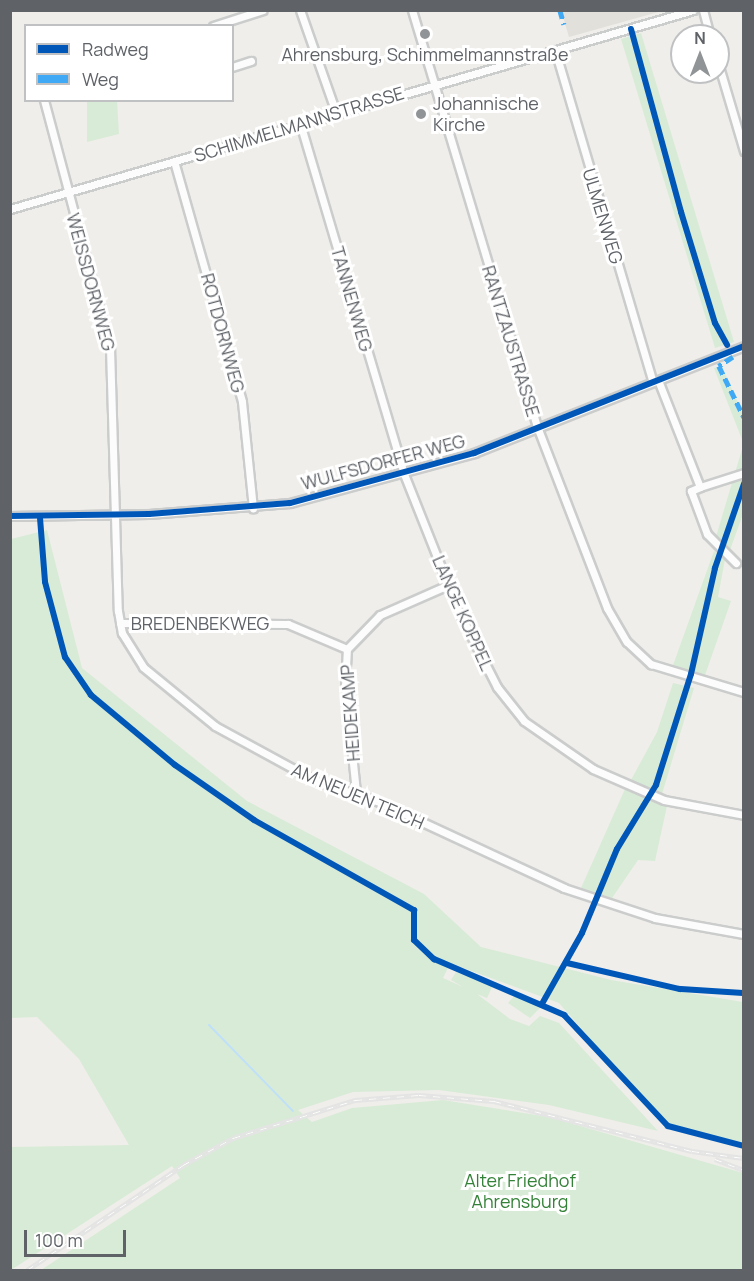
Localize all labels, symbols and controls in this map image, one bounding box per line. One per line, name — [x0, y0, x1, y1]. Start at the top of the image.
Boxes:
legend — [24, 24, 234, 102]
north arrow — [670, 24, 730, 84]
marker: Ahrensburg, Schimmelmannstraße — [418, 27, 432, 41]
text: N — [694, 27, 706, 49]
text: Radweg — [82, 37, 149, 61]
place label: Ahrensburg, Schimmelmannstraße — [281, 43, 569, 65]
text: Weg — [82, 67, 119, 91]
street label: SCHIMMELMANNSTRASSE — [191, 82, 407, 166]
place label: Johannische Kirche — [433, 93, 539, 136]
marker: Johannische Kirche — [414, 107, 428, 121]
street label: ULMENWEG — [578, 166, 628, 266]
street label: WEISSDORNWEG — [62, 211, 120, 353]
street label: TANNENWEG — [327, 244, 377, 354]
street label: RANTZAUSTRASSE — [478, 263, 544, 419]
street label: ROTDORNWEG — [197, 271, 249, 395]
street label: WULFSDORFER WEG — [299, 430, 467, 494]
street label: LANGE KOPPEL — [428, 552, 498, 674]
street label: BREDENBEKWEG — [131, 612, 269, 634]
street label: HEIDEKAMP — [336, 664, 364, 762]
street label: AM NEUEN TEICH — [288, 758, 428, 834]
park label: Alter Friedhof Ahrensburg — [464, 1170, 576, 1212]
scale bar — [27, 1218, 129, 1256]
text: 100 m — [35, 1228, 83, 1252]

